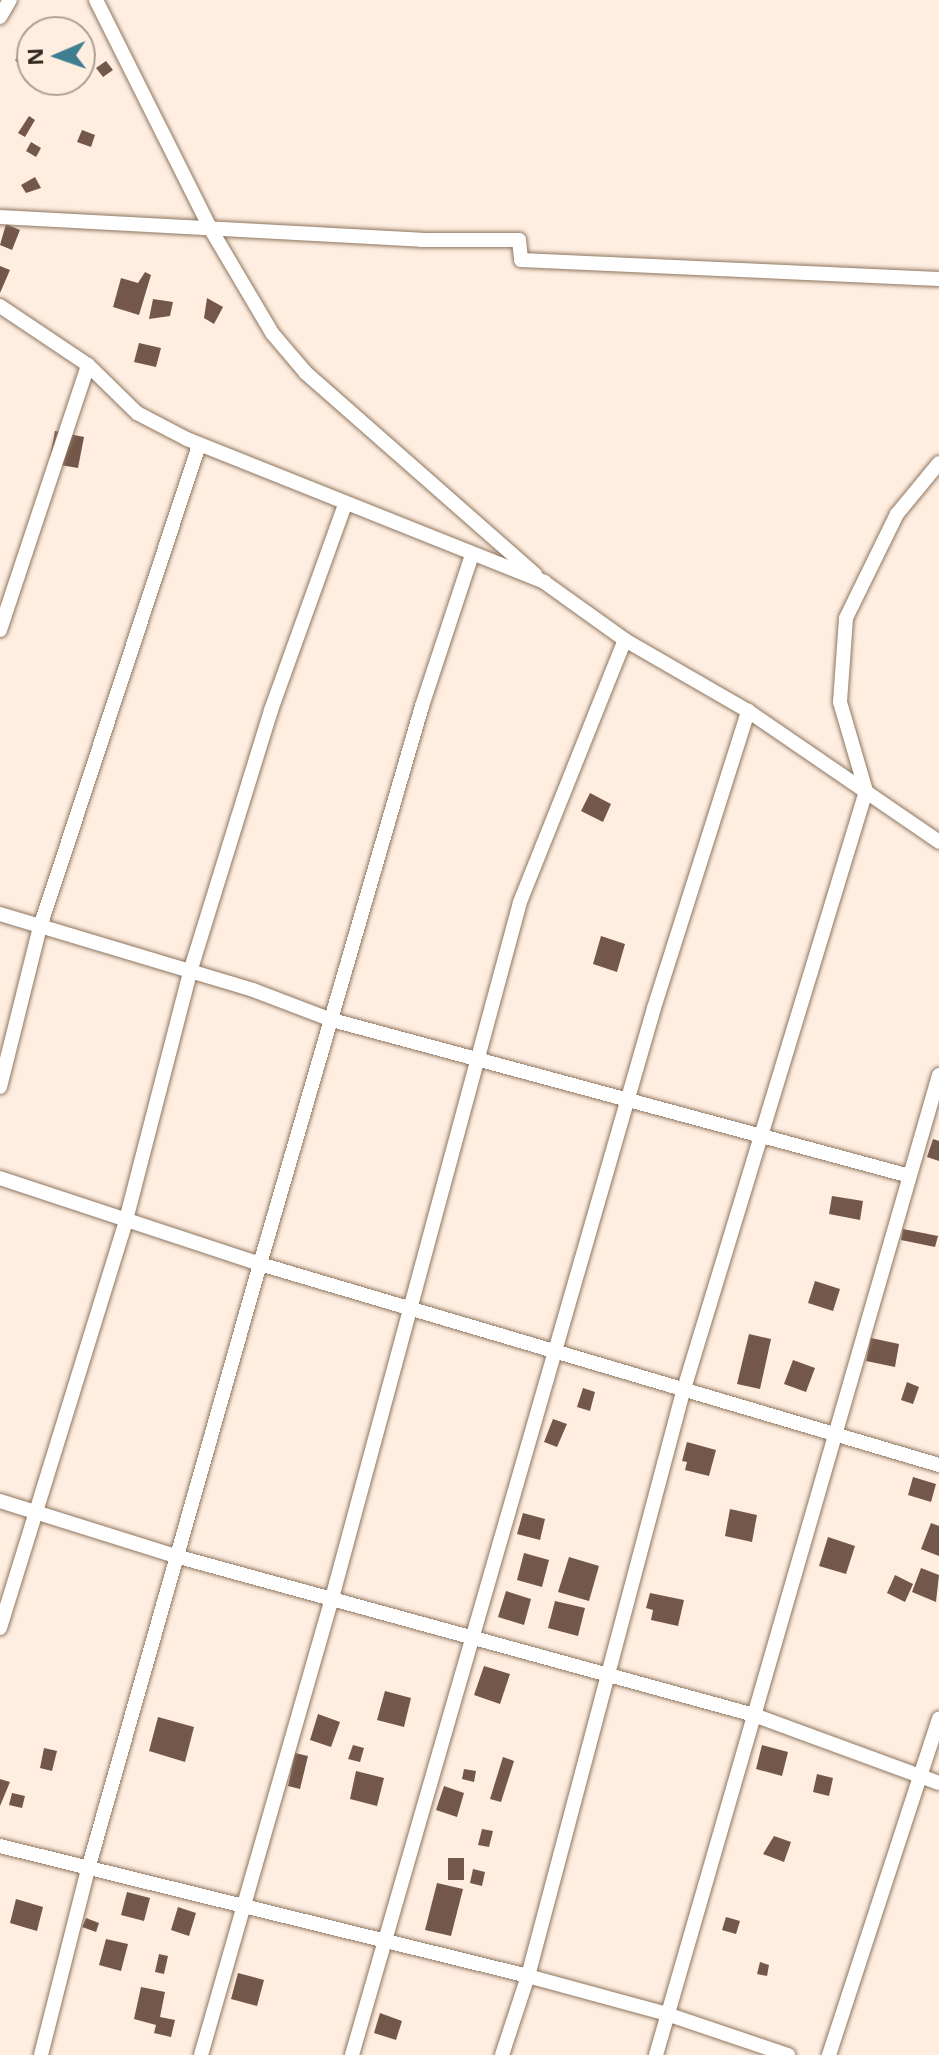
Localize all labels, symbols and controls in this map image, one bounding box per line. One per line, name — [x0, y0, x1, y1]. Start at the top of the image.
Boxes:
north arrow — [16, 16, 96, 96]
text: N — [19, 47, 49, 66]

